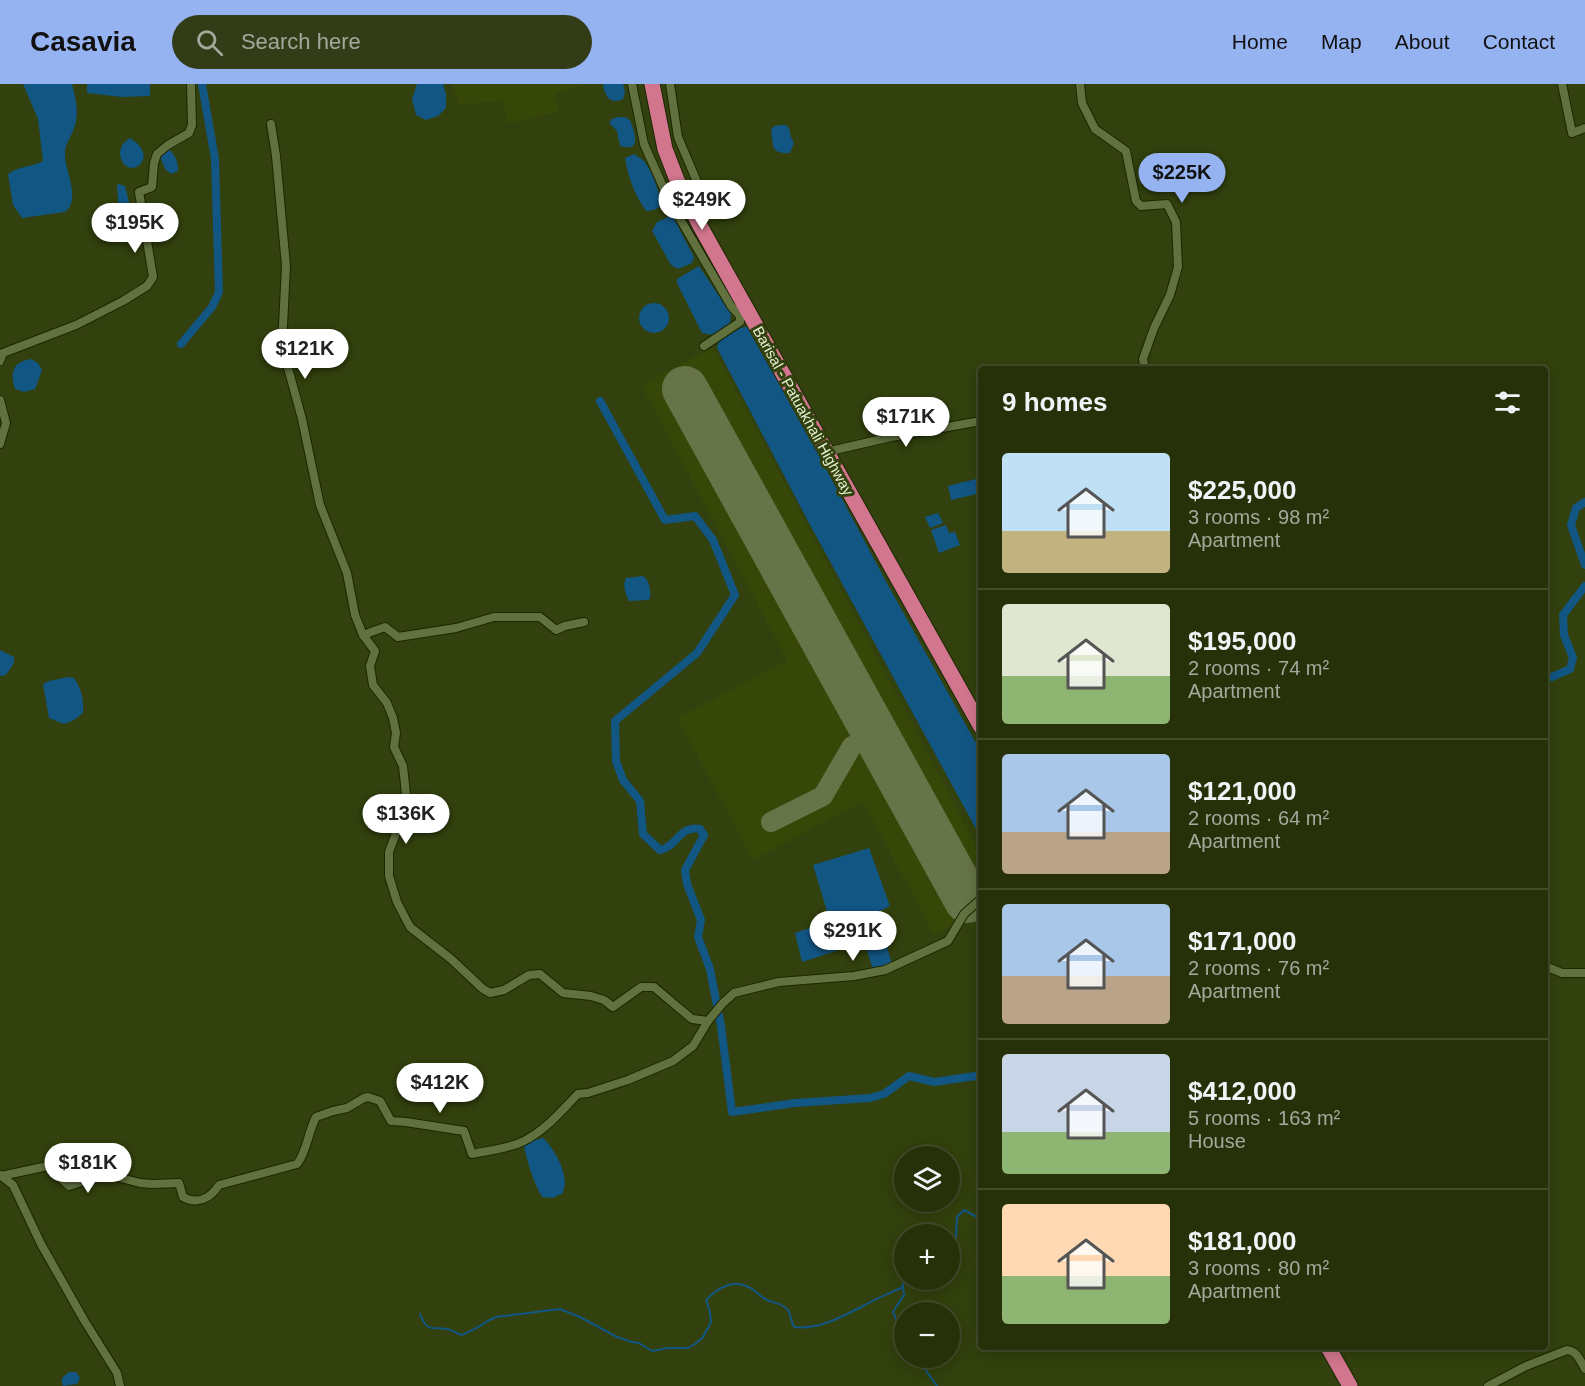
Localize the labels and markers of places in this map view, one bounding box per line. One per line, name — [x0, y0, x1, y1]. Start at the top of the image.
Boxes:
pin: $225K — [1140, 153, 1224, 204]
pin: $249K — [660, 180, 744, 231]
pin: $195K — [93, 203, 177, 254]
pin: $121K — [263, 329, 347, 380]
pin: $171K — [864, 397, 948, 448]
pin: $136K — [364, 794, 448, 845]
pin: $291K — [811, 911, 895, 962]
pin: $412K — [398, 1063, 482, 1114]
pin: $181K — [46, 1143, 130, 1194]

